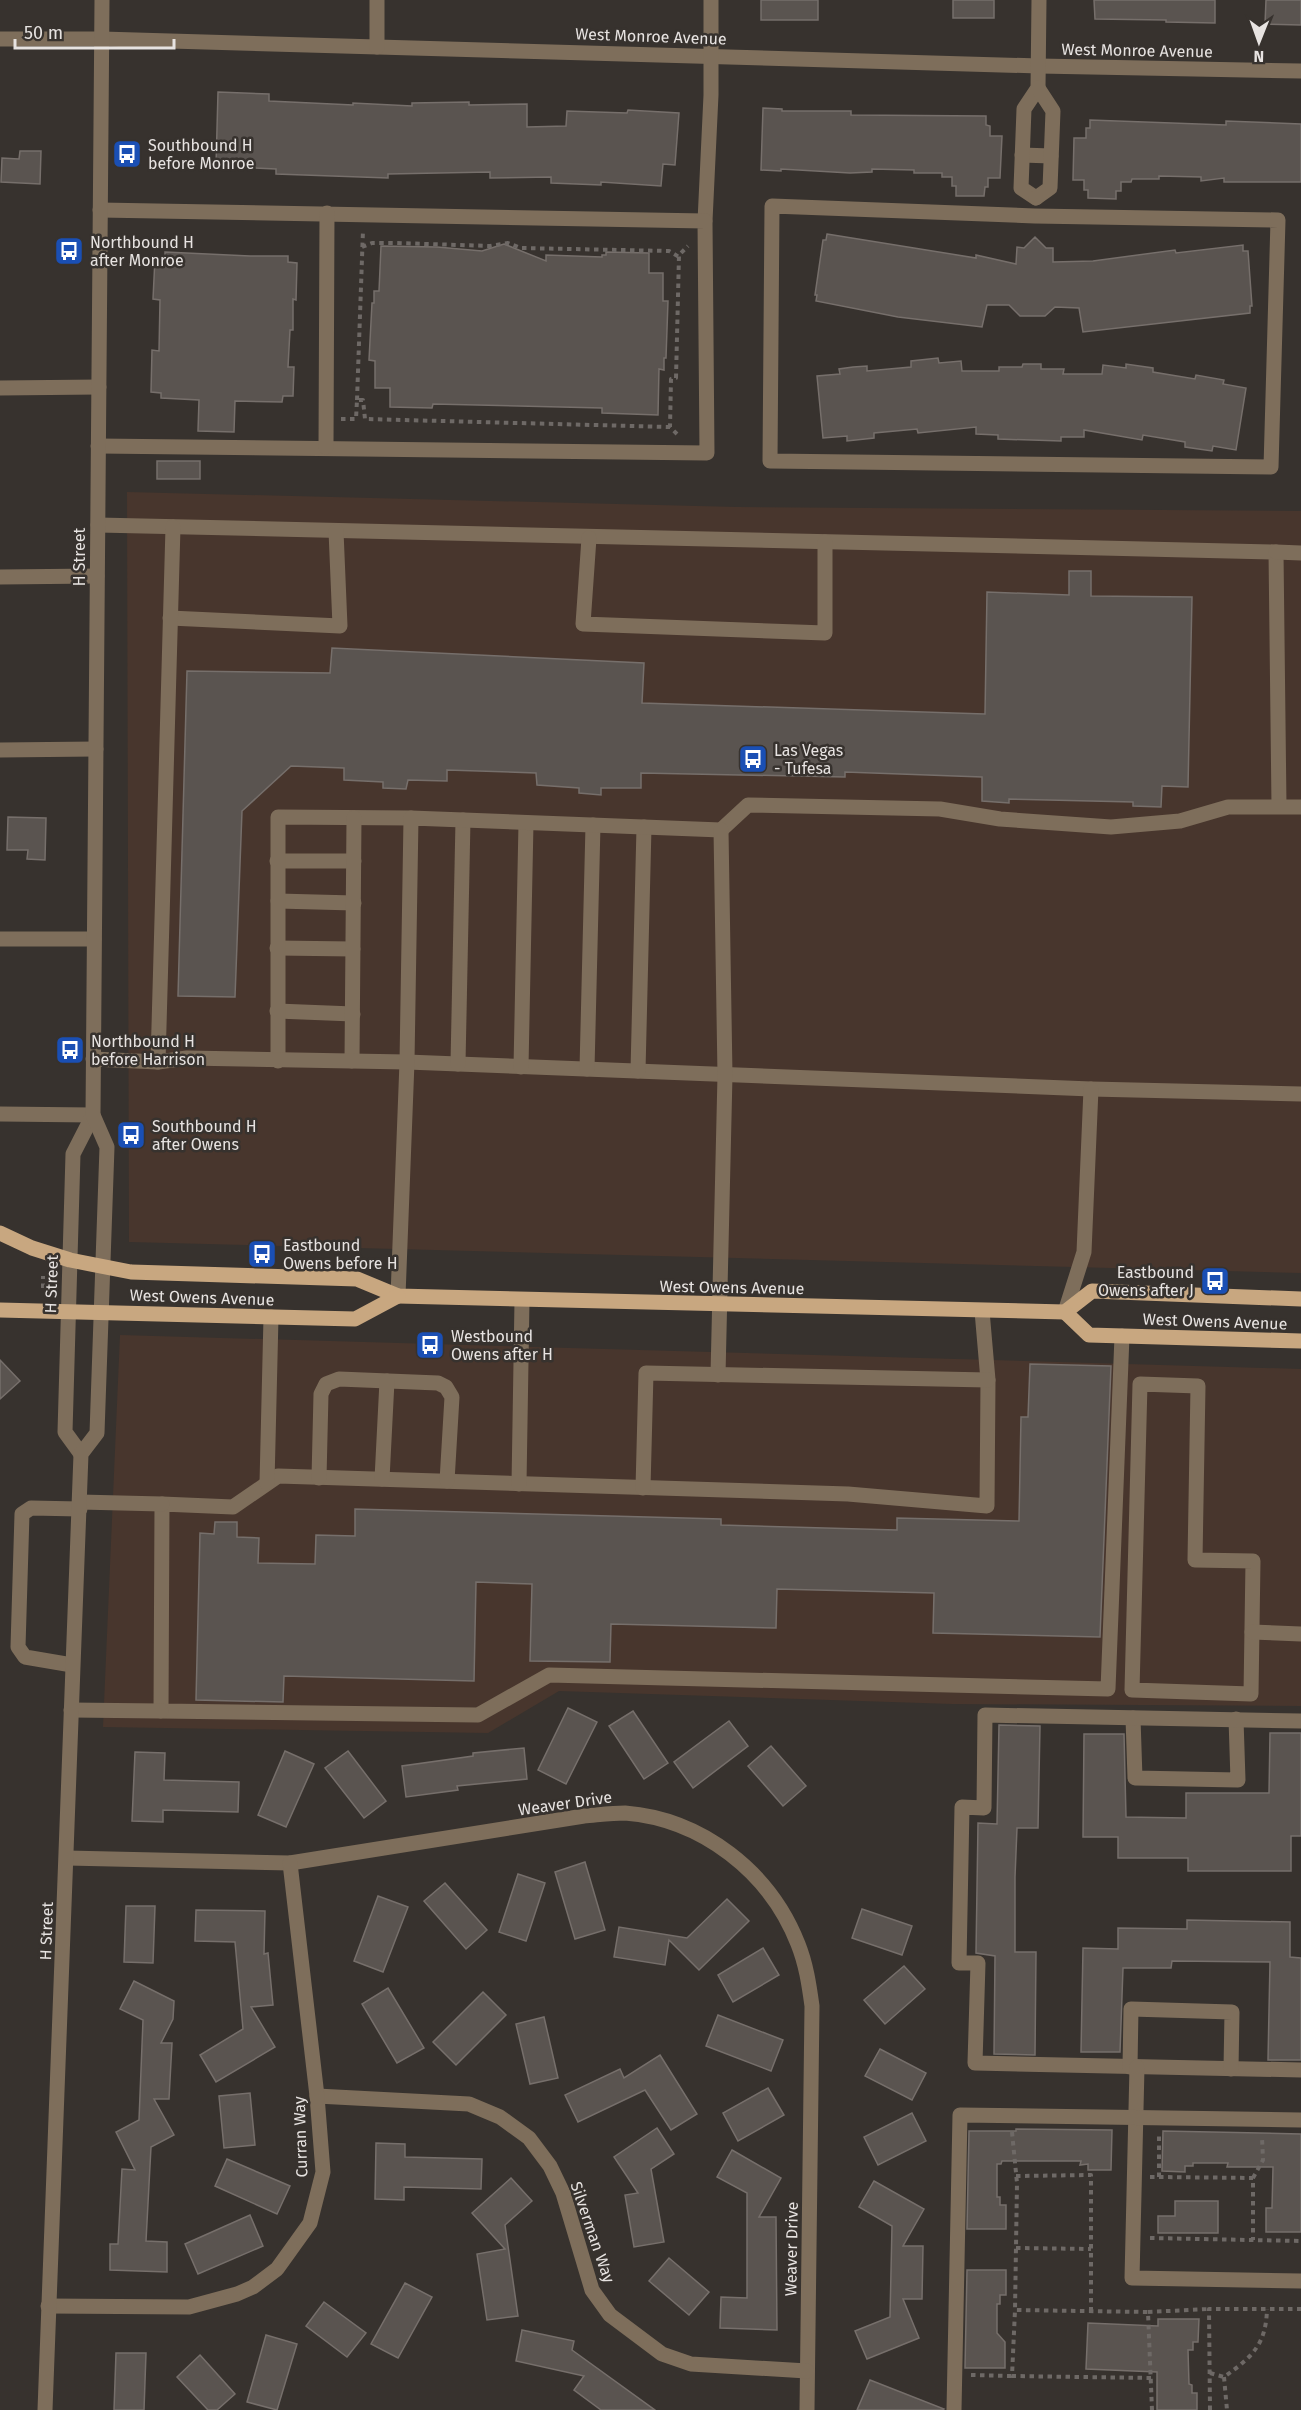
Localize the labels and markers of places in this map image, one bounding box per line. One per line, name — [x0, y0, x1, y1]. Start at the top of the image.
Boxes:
place label: Southbound H before Monroe — [148, 136, 254, 173]
bus stop icon: Southbound H before Monroe — [111, 138, 143, 170]
place label: Northbound H after Monroe — [90, 233, 194, 270]
bus stop icon: Northbound H after Monroe — [53, 235, 85, 267]
place label: Las Vegas - Tufesa — [774, 741, 843, 778]
bus stop icon: Las Vegas - Tufesa — [737, 743, 769, 775]
place label: Northbound H before Harrison — [91, 1032, 205, 1069]
bus stop icon: Northbound H before Harrison — [54, 1034, 86, 1066]
place label: Southbound H after Owens — [152, 1117, 257, 1154]
bus stop icon: Southbound H after Owens — [115, 1119, 147, 1151]
place label: Eastbound Owens before H — [283, 1236, 398, 1273]
bus stop icon: Eastbound Owens before H — [246, 1238, 278, 1270]
place label: Eastbound Owens after J — [1098, 1263, 1194, 1300]
bus stop icon: Eastbound Owens after J — [1199, 1265, 1231, 1297]
place label: Westbound Owens after H — [451, 1327, 553, 1364]
bus stop icon: Westbound Owens after H — [414, 1329, 446, 1361]

